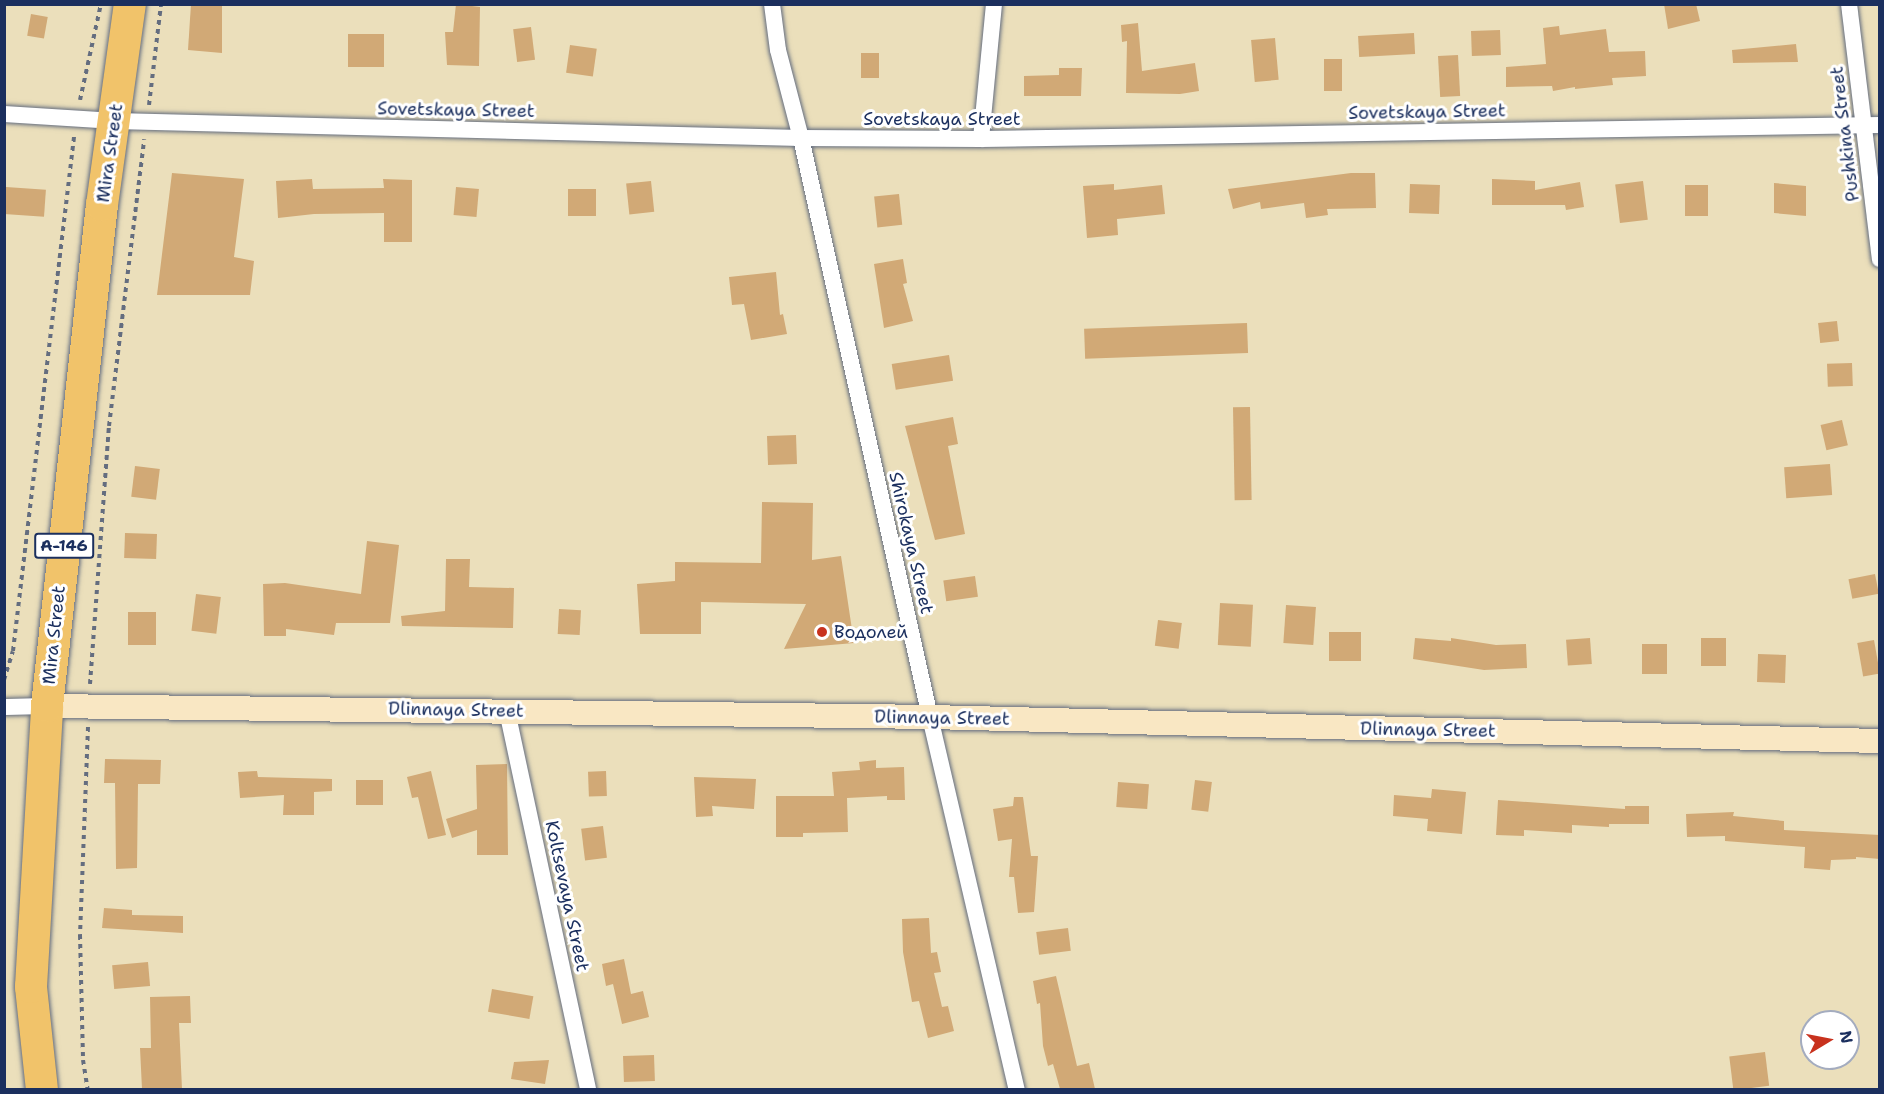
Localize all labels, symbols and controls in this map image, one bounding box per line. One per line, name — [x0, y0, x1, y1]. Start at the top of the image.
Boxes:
street label: Pushkina Street — [1826, 65, 1864, 203]
street label: Sovetskaya Street — [377, 98, 535, 122]
street label: Sovetskaya Street — [1348, 100, 1506, 124]
street label: Mira Street — [92, 102, 128, 204]
street label: Sovetskaya Street — [863, 108, 1021, 130]
street label: Shirokaya Street — [884, 470, 938, 616]
road number: А-146 — [34, 533, 94, 559]
street label: Mira Street — [38, 584, 70, 686]
place label: Водолей — [834, 621, 908, 643]
marker: Водолей — [815, 625, 829, 639]
street label: Dlinnaya Street — [388, 698, 524, 722]
street label: Dlinnaya Street — [874, 706, 1010, 730]
street label: Dlinnaya Street — [1360, 718, 1496, 742]
street label: Koltsevaya Street — [540, 819, 594, 973]
north arrow — [1800, 1010, 1860, 1070]
text: N — [1835, 1029, 1858, 1045]

